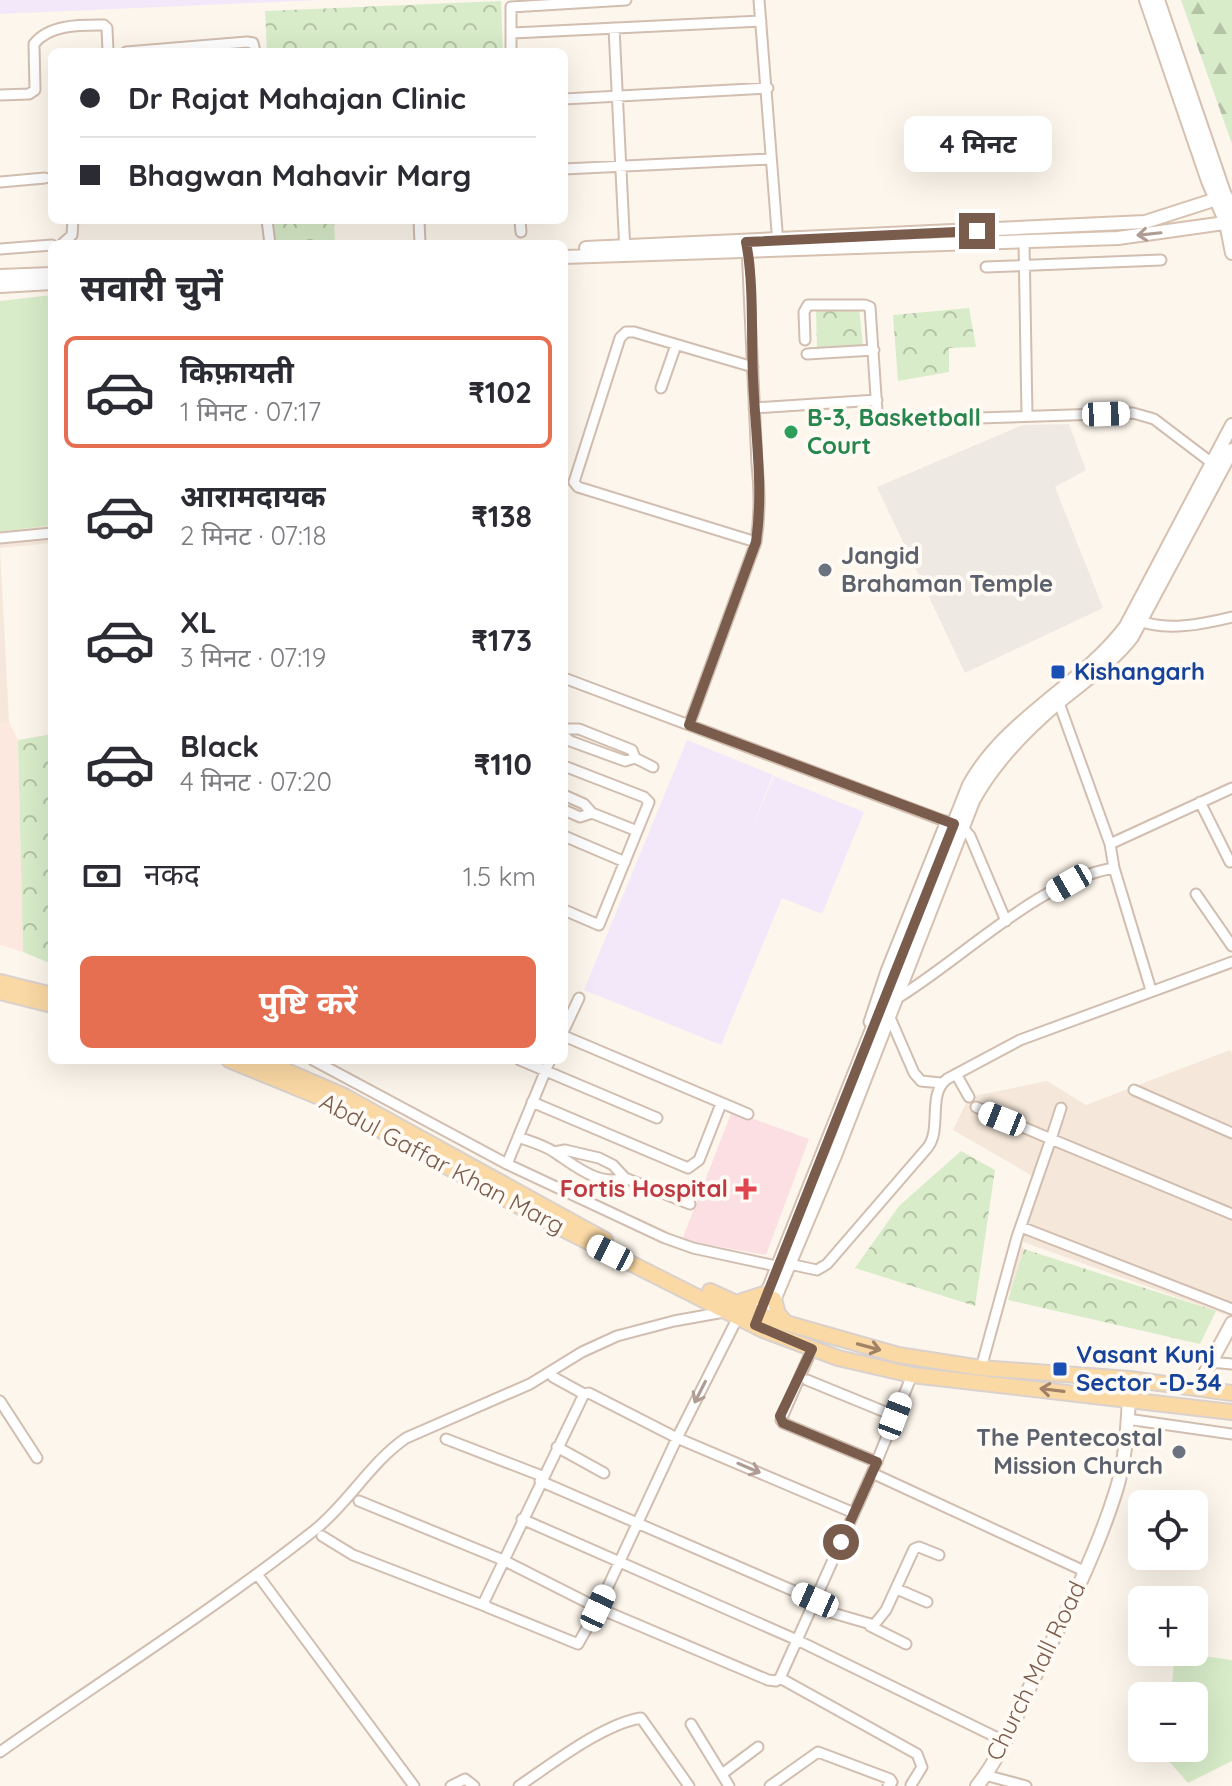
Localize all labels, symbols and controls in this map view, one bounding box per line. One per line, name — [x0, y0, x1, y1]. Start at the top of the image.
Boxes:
text: Dr Rajat Mahajan Clinic — [128, 79, 466, 117]
callout: 4 मिनट — [903, 115, 1051, 171]
text: 4 मिनट — [939, 127, 1017, 160]
text: Bhagwan Mahavir Marg — [128, 156, 471, 194]
route end — [959, 213, 995, 249]
one-way arrow — [1136, 227, 1162, 242]
text: सवारी चुनें — [80, 265, 223, 310]
text: किफ़ायती — [180, 353, 294, 391]
icon: car — [84, 356, 156, 428]
text: ₹102 — [468, 373, 532, 411]
text: 1 मिनट · 07:17 — [180, 395, 321, 428]
car — [1082, 401, 1130, 427]
place label: B-3, Basketball Court — [807, 402, 981, 460]
marker: B-3, Basketball Court — [782, 423, 800, 441]
text: आरामदायक — [180, 477, 326, 515]
icon: car — [84, 480, 156, 552]
text: ₹138 — [471, 497, 532, 535]
text: 2 मिनट · 07:18 — [180, 519, 326, 552]
place label: Jangid Brahaman Temple — [841, 540, 1053, 598]
marker: Jangid Brahaman Temple — [816, 561, 834, 579]
text: XL — [180, 603, 217, 641]
icon: car — [84, 604, 156, 676]
text: ₹173 — [471, 621, 532, 659]
text: 3 मिनट · 07:19 — [180, 641, 326, 674]
place label: Kishangarh — [1074, 656, 1205, 686]
marker: Kishangarh — [1049, 663, 1067, 681]
text: Black — [180, 727, 259, 765]
icon: car — [84, 728, 156, 800]
text: ₹110 — [474, 745, 532, 783]
text: 4 मिनट · 07:20 — [180, 765, 332, 798]
icon: cash — [80, 854, 124, 898]
text: नकद — [144, 855, 200, 893]
text: 1.5 km — [463, 860, 536, 893]
car — [1042, 861, 1096, 905]
button: पुष्टि करें — [80, 956, 536, 1048]
street label: Abdul Gaffar Khan Marg — [315, 1086, 570, 1240]
car — [975, 1099, 1029, 1139]
place label: Fortis Hospital — [560, 1173, 728, 1203]
marker: Fortis Hospital — [735, 1178, 757, 1200]
car — [583, 1231, 637, 1275]
place label: Vasant Kunj Sector -D-34 — [1076, 1339, 1222, 1397]
one-way arrow — [856, 1341, 881, 1356]
marker: Vasant Kunj Sector -D-34 — [1051, 1360, 1069, 1378]
one-way arrow — [692, 1380, 708, 1404]
one-way arrow — [1040, 1382, 1065, 1397]
car — [875, 1389, 915, 1443]
place label: The Pentecostal Mission Church — [976, 1422, 1163, 1480]
marker: The Pentecostal Mission Church — [1170, 1443, 1188, 1461]
one-way arrow — [736, 1462, 761, 1477]
map controls — [1128, 1490, 1208, 1762]
button: locate — [1128, 1490, 1208, 1570]
route start — [823, 1524, 859, 1560]
street label: Church Mall Road — [979, 1576, 1092, 1765]
car — [788, 1579, 842, 1621]
car — [577, 1581, 619, 1635]
button: + — [1128, 1586, 1208, 1666]
button: − — [1128, 1682, 1208, 1762]

